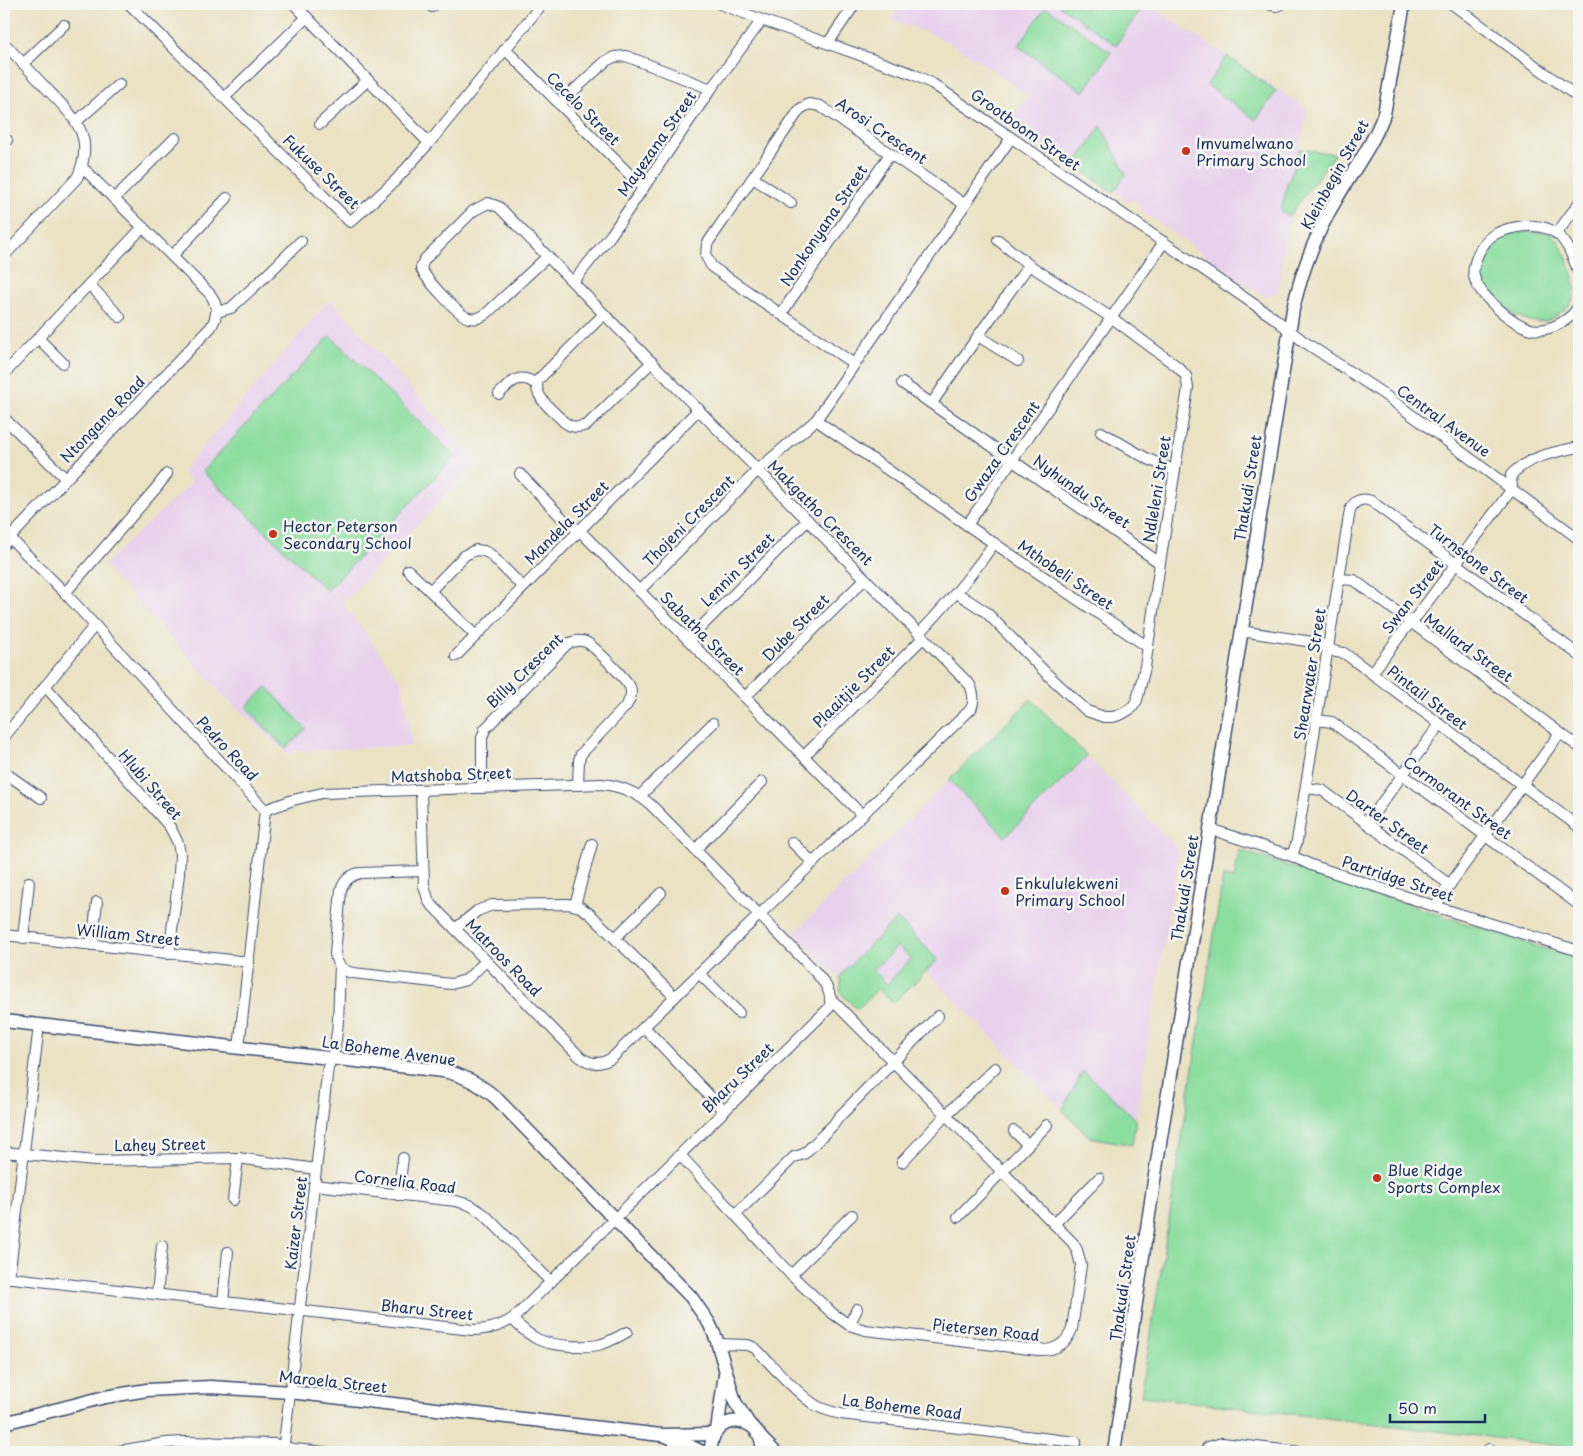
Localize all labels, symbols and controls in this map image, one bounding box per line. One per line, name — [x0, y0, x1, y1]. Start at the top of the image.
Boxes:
street label: Cecelo Street — [542, 66, 626, 150]
street label: Grootboom Street — [966, 82, 1086, 176]
street label: Mayezana Street — [611, 85, 701, 201]
street label: Arosi Crescent — [832, 91, 932, 169]
street label: Kleinbegin Street — [1294, 115, 1374, 233]
street label: Fukuse Street — [278, 128, 366, 214]
place label: Imvumelwano Primary School — [1196, 131, 1306, 171]
marker: Imvumelwano Primary School — [1180, 145, 1192, 157]
street label: Nonkonyana Street — [774, 160, 872, 290]
street label: Ntongana Road — [54, 370, 150, 468]
street label: Central Avenue — [1392, 378, 1496, 462]
street label: Gwaza Crescent — [957, 396, 1045, 506]
street label: Thakudi Street — [1227, 433, 1267, 543]
street label: Ndleleni Street — [1136, 434, 1176, 544]
street label: Nyhundu Street — [1029, 449, 1135, 533]
street label: Makgatho Crescent — [763, 454, 879, 570]
street label: Thojeni Crescent — [637, 469, 739, 571]
street label: Mandela Street — [519, 475, 613, 569]
place label: Hector Peterson Secondary School — [283, 514, 412, 554]
street label: Turnstone Street — [1424, 518, 1534, 608]
street label: Lennin Street — [695, 527, 779, 611]
marker: Hector Peterson Secondary School — [267, 528, 279, 540]
street label: Mthobeli Street — [1013, 533, 1119, 615]
street label: Swan Street — [1376, 554, 1448, 638]
street label: Sabatha Street — [656, 586, 750, 680]
street label: Dube Street — [756, 588, 834, 666]
street label: Shearwater Street — [1287, 606, 1331, 742]
street label: Mallard Street — [1420, 607, 1518, 687]
street label: Billy Crescent — [480, 627, 568, 713]
street label: Plaaitjie Street — [807, 640, 899, 732]
street label: Pintail Street — [1383, 659, 1473, 735]
street label: Pedro Road — [192, 710, 264, 786]
street label: Hlubi Street — [114, 744, 188, 824]
street label: Cormorant Street — [1399, 750, 1517, 844]
street label: Matshoba Street — [390, 760, 512, 788]
street label: Darter Street — [1342, 783, 1434, 859]
street label: Thakudi Street — [1164, 833, 1204, 943]
street label: Partridge Street — [1339, 849, 1457, 907]
place label: Enkululekweni Primary School — [1015, 871, 1125, 911]
marker: Enkululekweni Primary School — [999, 885, 1011, 897]
street label: Matroos Road — [461, 913, 547, 1001]
street label: William Street — [75, 917, 181, 951]
street label: La Boheme Avenue — [321, 1029, 457, 1071]
street label: Bharu Street — [696, 1036, 778, 1118]
street label: Lahey Street — [114, 1132, 206, 1156]
place label: Blue Ridge Sports Complex — [1387, 1158, 1501, 1198]
street label: Cornelia Road — [353, 1163, 457, 1199]
marker: Blue Ridge Sports Complex — [1371, 1172, 1383, 1184]
street label: Kaizer Street — [278, 1175, 312, 1271]
street label: Thakudi Street — [1103, 1233, 1141, 1343]
street label: Bharu Street — [380, 1293, 474, 1325]
street label: Pietersen Road — [931, 1312, 1041, 1346]
street label: Maroela Street — [278, 1364, 388, 1398]
street label: La Boheme Road — [841, 1387, 963, 1425]
scale bar — [1390, 1391, 1486, 1423]
text: 50 m — [1398, 1396, 1437, 1419]

